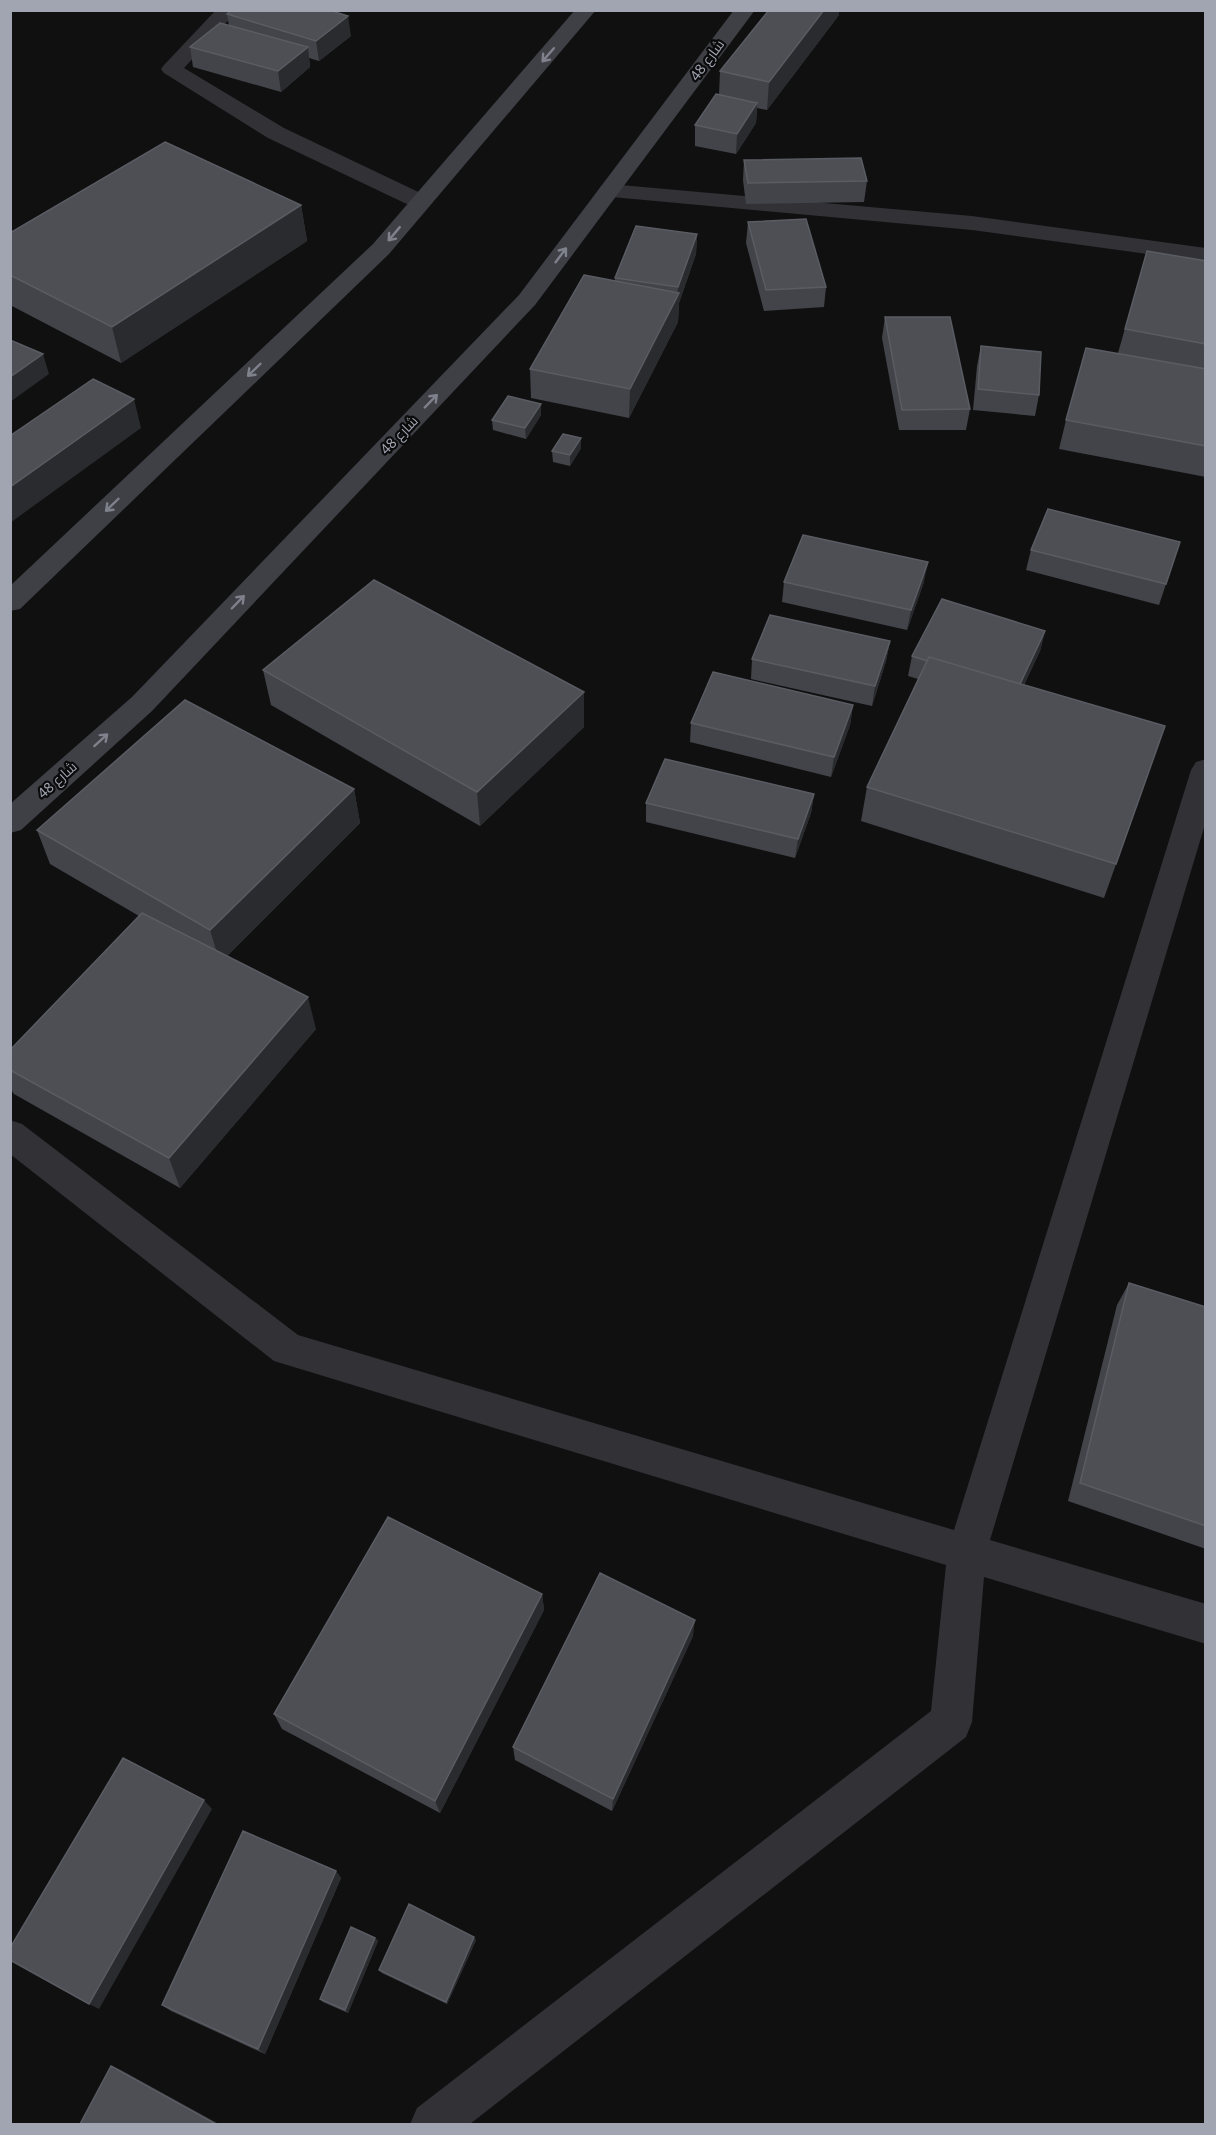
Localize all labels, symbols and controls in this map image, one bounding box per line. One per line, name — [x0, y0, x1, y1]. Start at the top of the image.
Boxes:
street label: شارع 48 — [685, 35, 728, 84]
one-way arrow — [541, 47, 555, 62]
one-way arrow — [387, 226, 400, 242]
one-way arrow — [554, 248, 567, 264]
one-way arrow — [246, 363, 261, 377]
one-way arrow — [424, 393, 438, 408]
street label: شارع 48 — [376, 411, 422, 458]
one-way arrow — [105, 497, 120, 512]
one-way arrow — [231, 595, 246, 610]
one-way arrow — [93, 733, 108, 747]
street label: شارع 48 — [33, 757, 80, 802]

